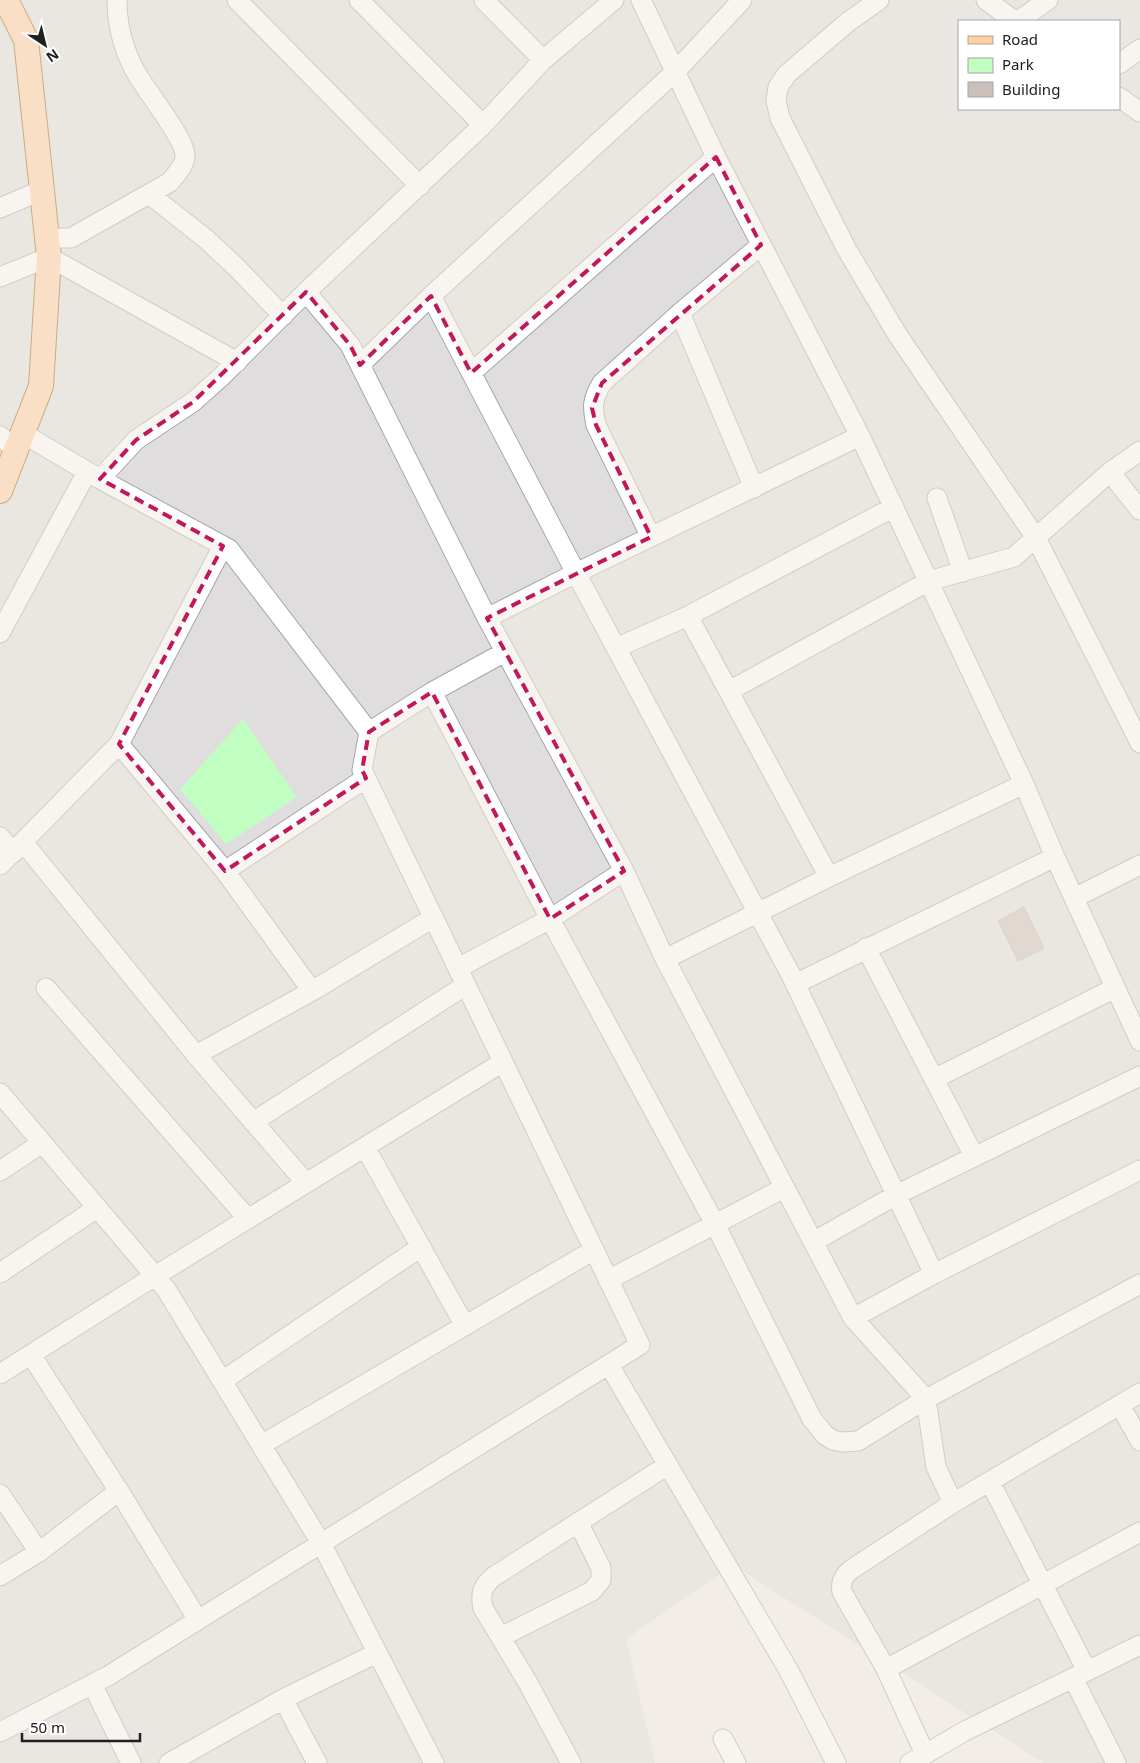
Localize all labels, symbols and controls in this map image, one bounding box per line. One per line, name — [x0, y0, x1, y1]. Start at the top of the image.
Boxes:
north arrow — [20, 20, 70, 70]
legend — [958, 20, 1120, 110]
text: Road — [1002, 29, 1038, 49]
text: N — [43, 45, 63, 67]
text: Park — [1002, 54, 1034, 74]
text: Building — [1002, 79, 1060, 99]
scale bar — [22, 1710, 140, 1742]
text: 50 m — [30, 1717, 65, 1737]

